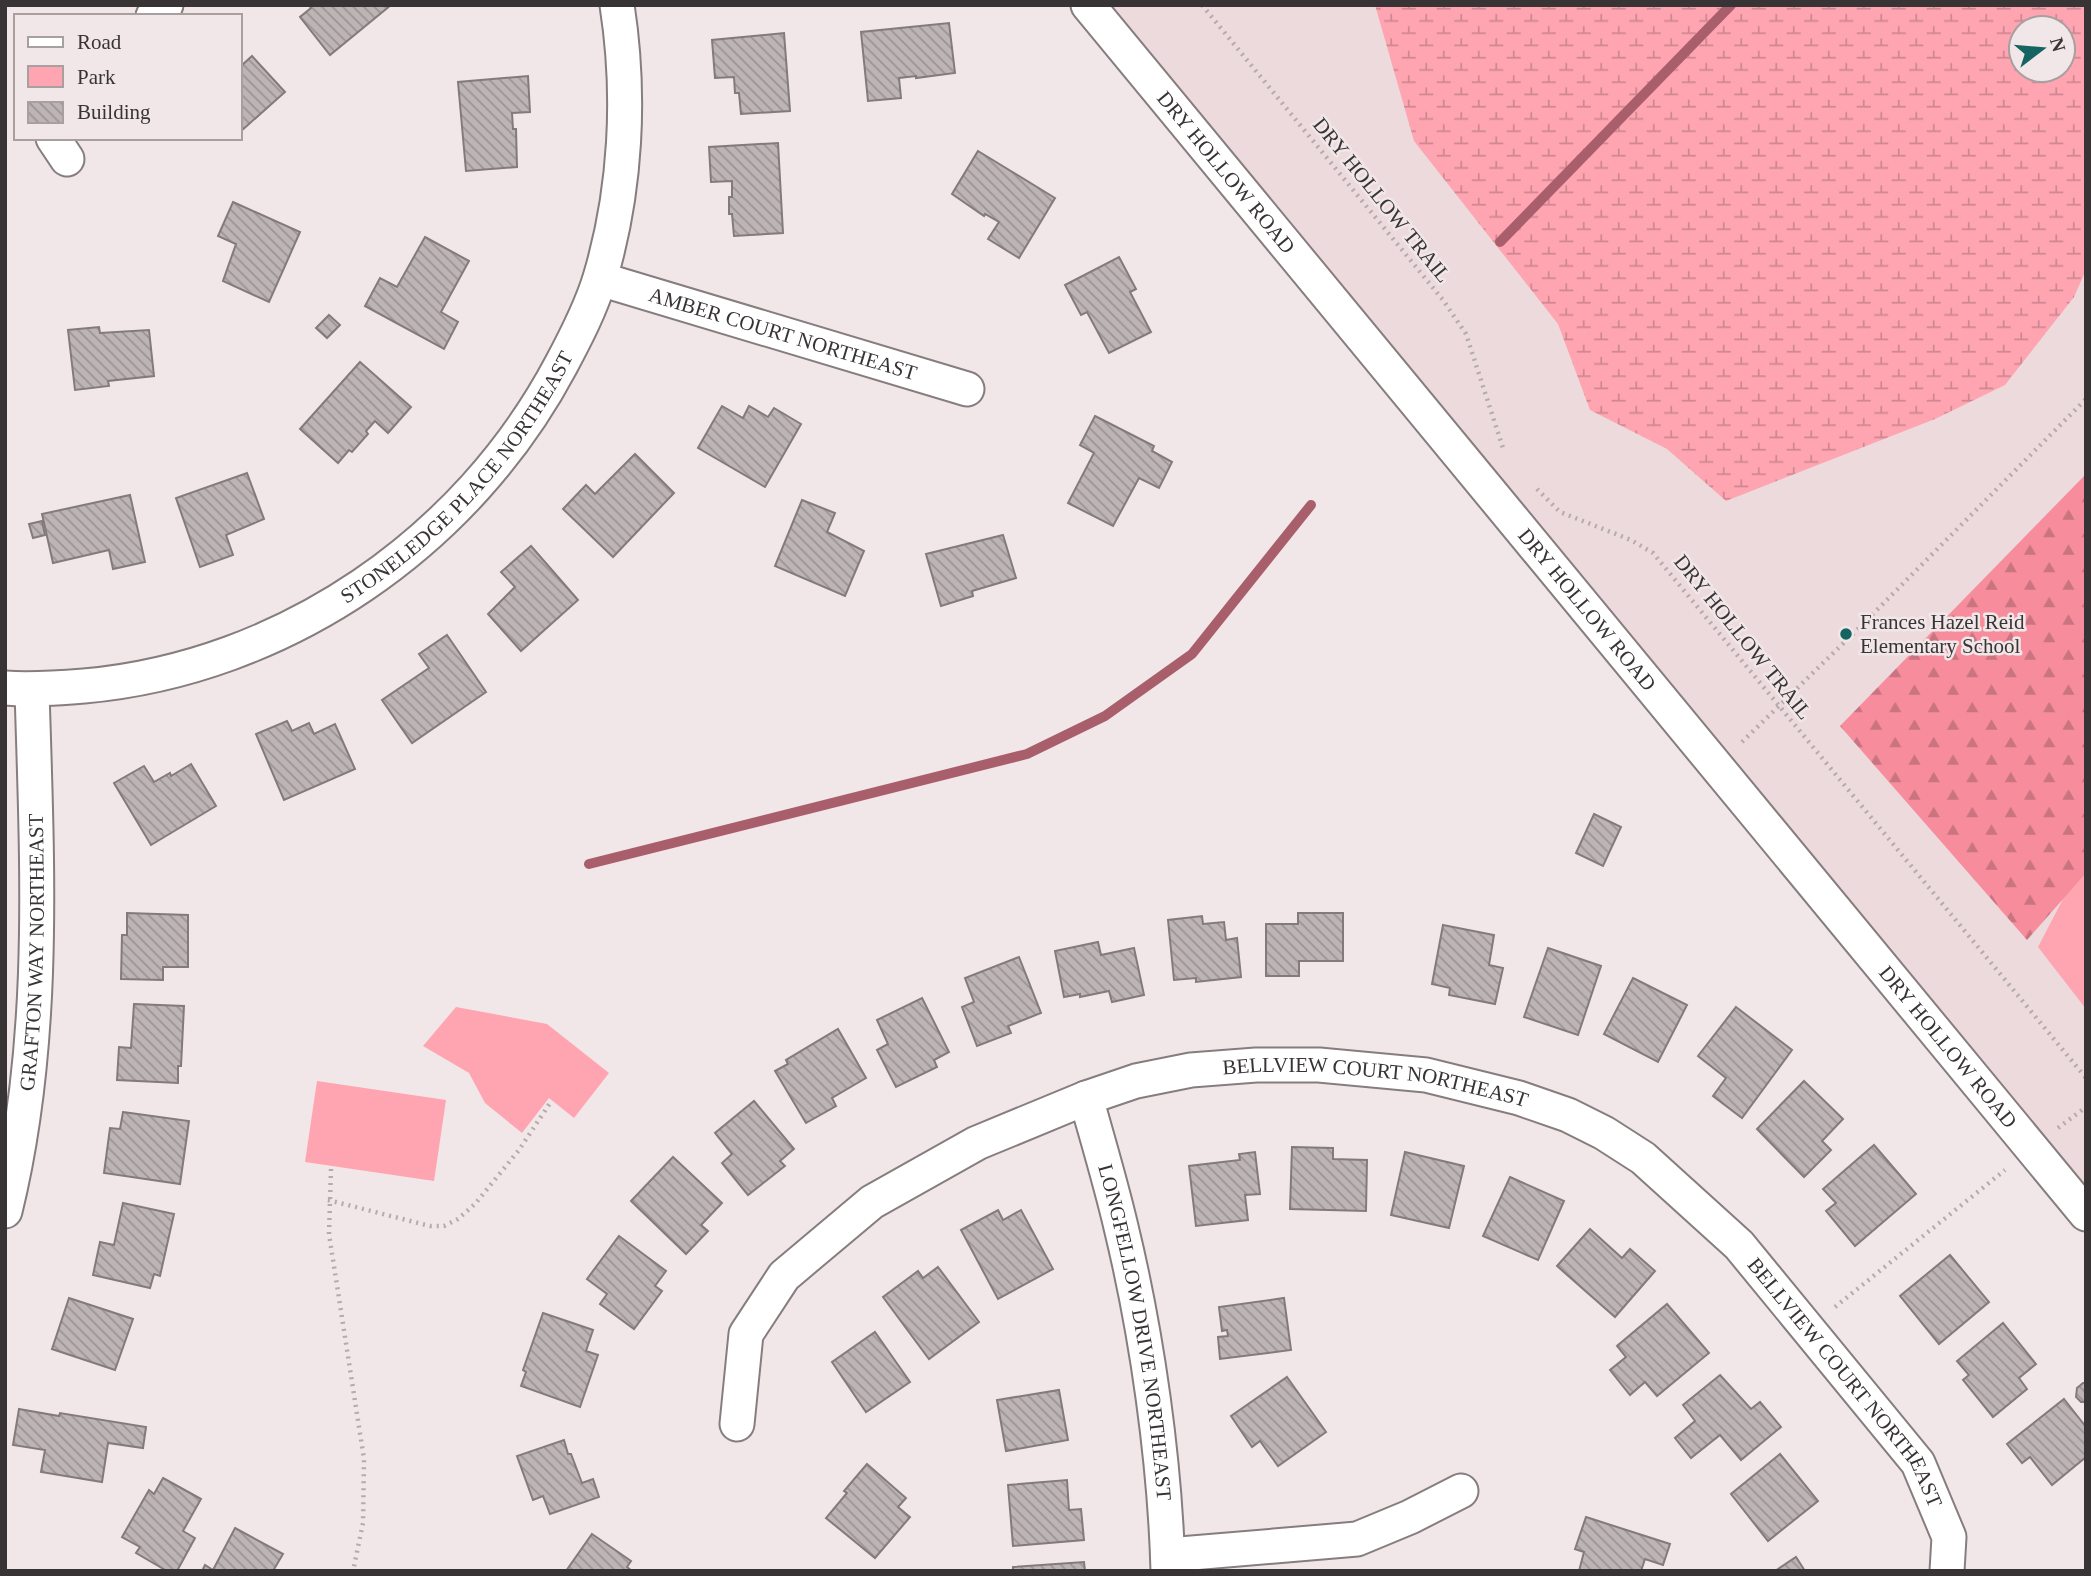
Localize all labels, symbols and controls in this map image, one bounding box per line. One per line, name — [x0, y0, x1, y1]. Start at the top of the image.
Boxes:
legend — [14, 14, 242, 140]
north arrow — [2007, 14, 2077, 84]
text: Road — [77, 30, 122, 54]
text: N — [2046, 35, 2070, 54]
text: Park — [77, 65, 116, 89]
street label: DRY HOLLOW ROAD — [1152, 86, 1300, 258]
text: Building — [77, 100, 151, 124]
street label: DRY HOLLOW TRAIL — [1308, 113, 1456, 287]
street label: AMBER COURT NORTHEAST — [646, 282, 920, 385]
street label: STONELEDGE PLACE NORTHEAST — [336, 347, 578, 608]
street label: DRY HOLLOW ROAD — [1513, 524, 1661, 696]
street label: DRY HOLLOW TRAIL — [1669, 550, 1817, 724]
place label: Frances Hazel Reid Elementary School — [1860, 610, 2025, 658]
marker: Frances Hazel Reid Elementary School — [1838, 626, 1854, 642]
street label: GRAFTON WAY NORTHEAST — [15, 813, 49, 1092]
street label: DRY HOLLOW ROAD — [1874, 961, 2022, 1133]
street label: BELLVIEW COURT NORTHEAST — [1222, 1053, 1531, 1112]
street label: LONGFELLOW DRIVE NORTHEAST — [1093, 1161, 1176, 1502]
street label: BELLVIEW COURT NORTHEAST — [1743, 1253, 1947, 1511]

